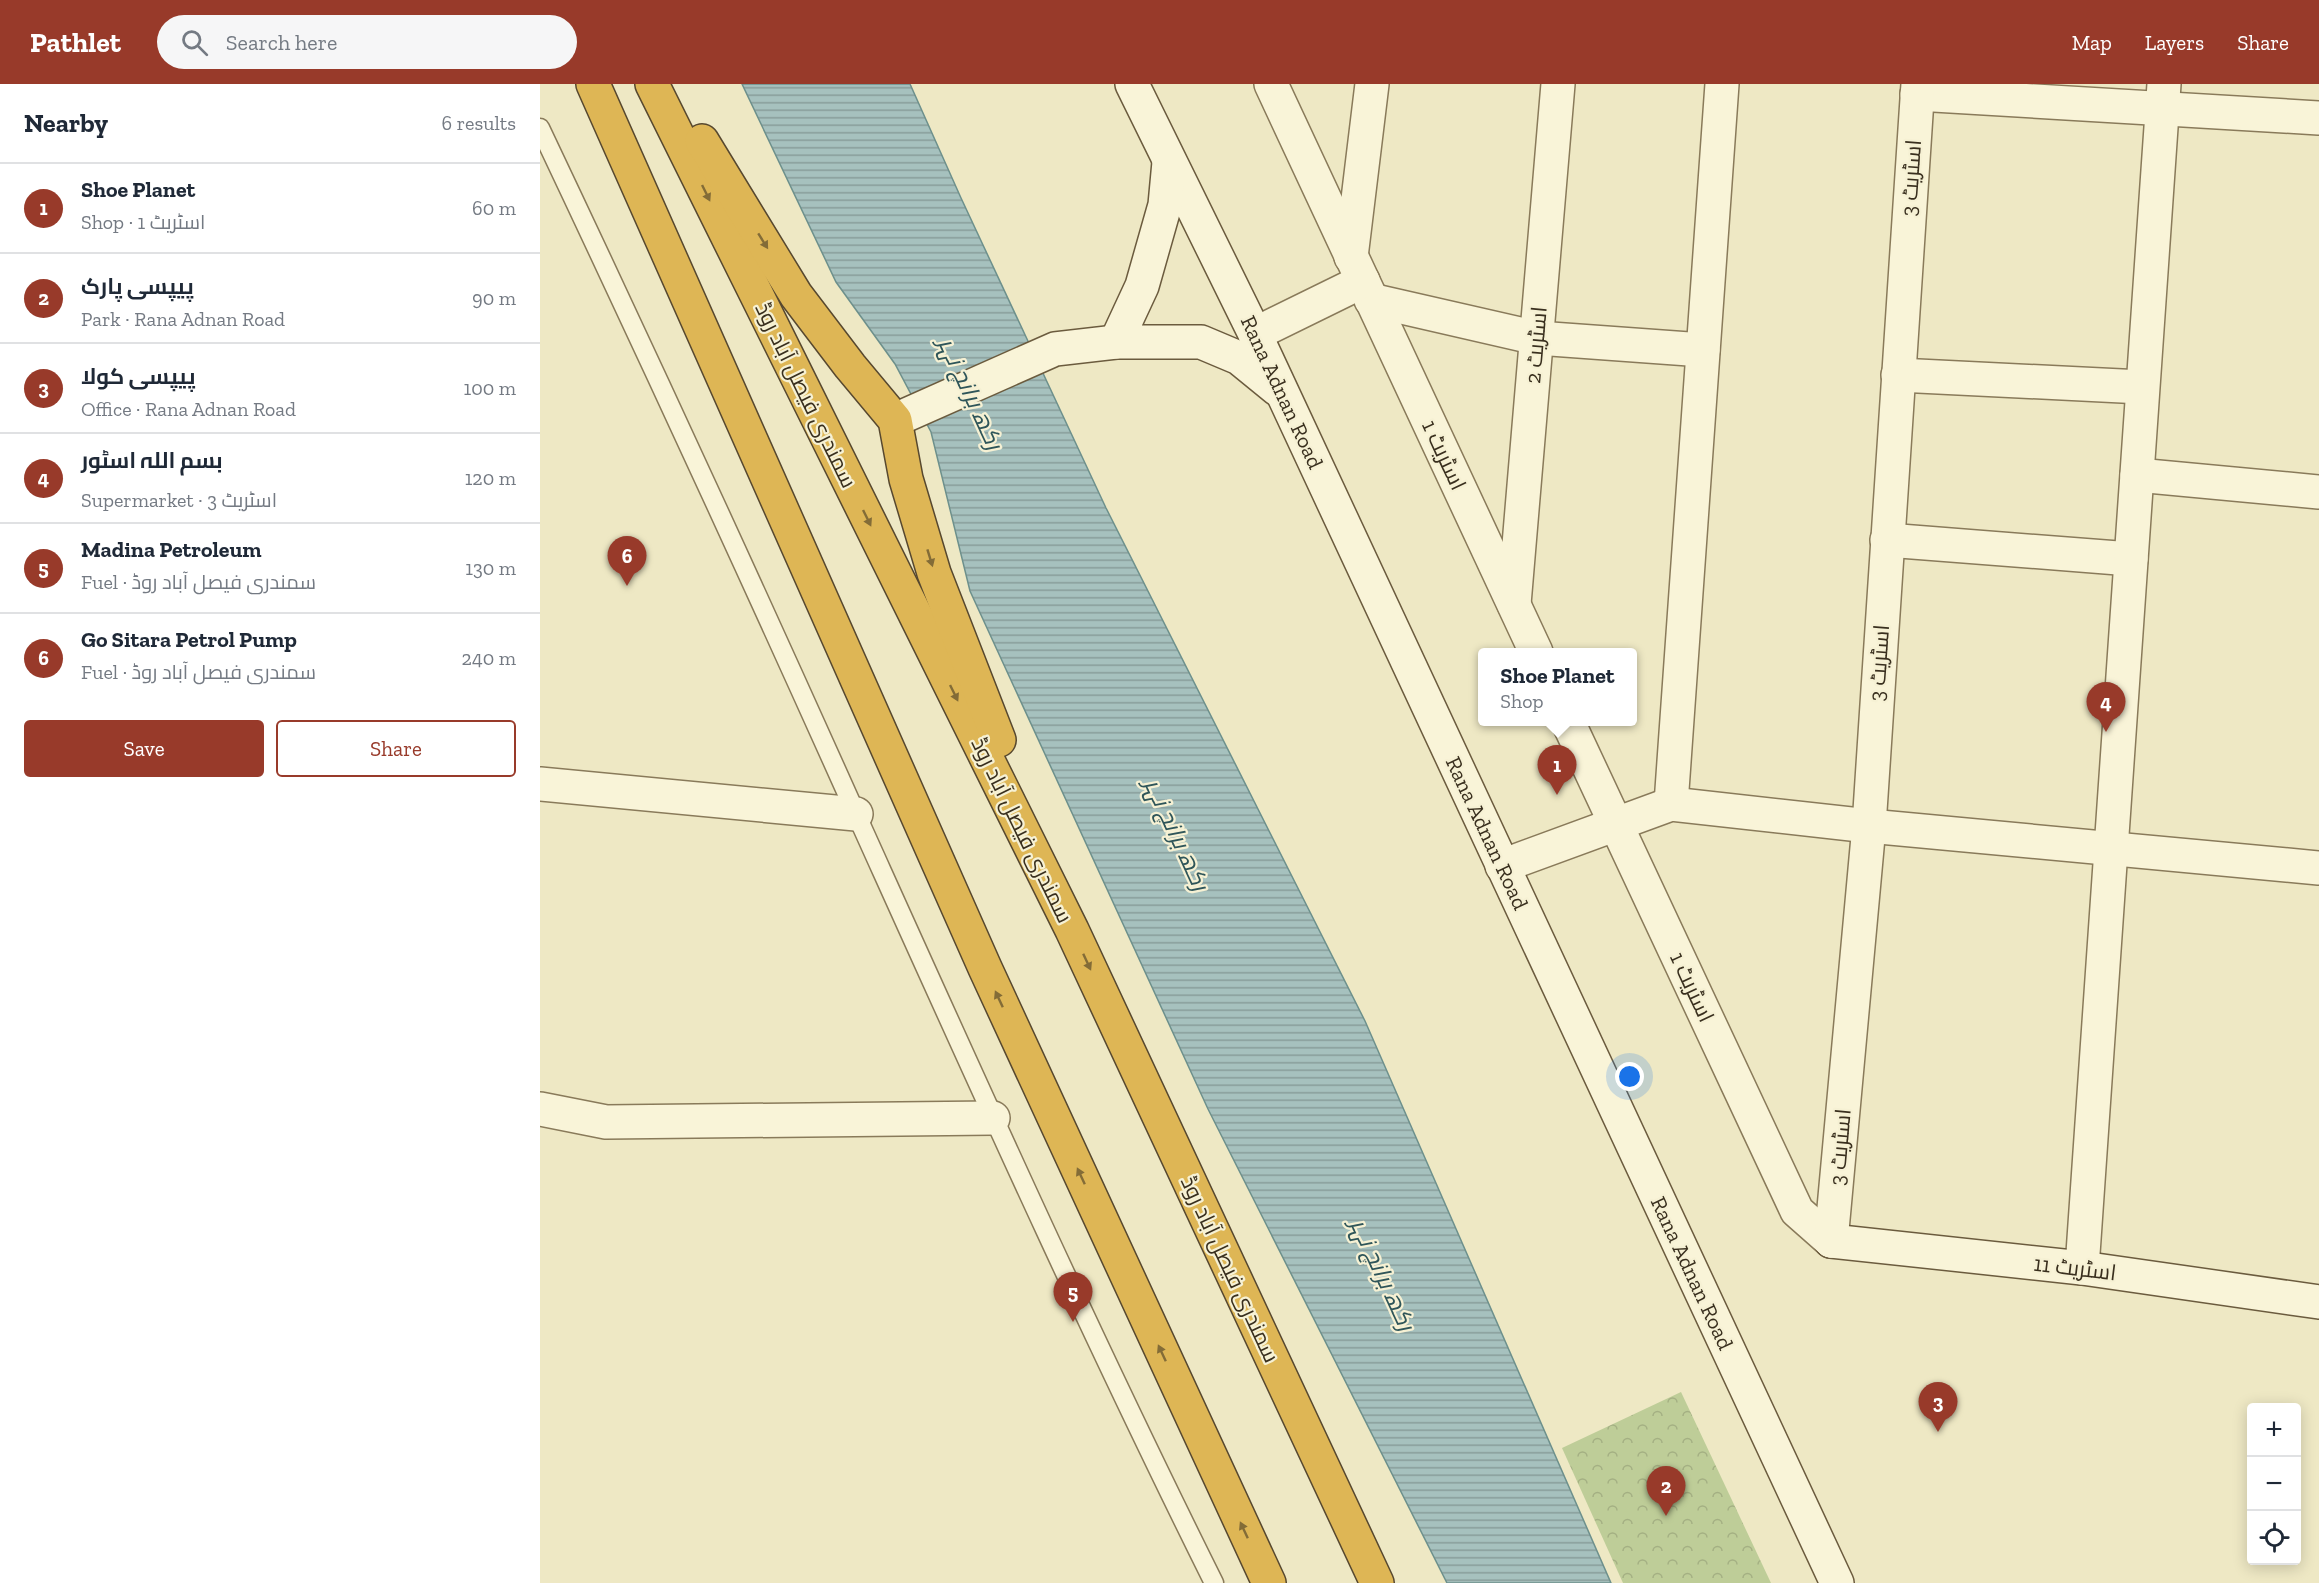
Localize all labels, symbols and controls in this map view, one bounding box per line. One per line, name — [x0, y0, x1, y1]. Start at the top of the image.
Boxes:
search box — [157, 15, 577, 69]
text: Pathlet — [30, 26, 121, 59]
icon: search — [178, 26, 211, 59]
text: Search here — [226, 29, 337, 56]
text: Map — [2072, 30, 2112, 55]
text: Layers — [2145, 30, 2204, 55]
text: Share — [2237, 30, 2289, 55]
text: Nearby — [24, 107, 108, 139]
text: 6 results — [442, 111, 516, 135]
street label: اسٹریٹ 3 — [1895, 139, 1927, 217]
text: Shoe Planet — [81, 176, 195, 203]
one-way arrow — [701, 184, 711, 201]
text: 1 — [39, 196, 48, 220]
text: 60 m — [472, 196, 516, 220]
text: Shop · اسٹریٹ 1 — [81, 210, 205, 234]
one-way arrow — [757, 233, 768, 249]
text: پیپسی پارک — [81, 273, 194, 300]
text: 2 — [38, 286, 49, 310]
text: 90 m — [472, 286, 516, 310]
street label: سمندری فیصل آباد روڈ — [749, 298, 863, 492]
street label: اسٹریٹ 2 — [1519, 305, 1553, 385]
text: Park · Rana Adnan Road — [81, 307, 285, 331]
street label: Rana Adnan Road — [1235, 311, 1329, 473]
water label: رکھ برانچ نہر — [929, 330, 1010, 456]
text: پیپسی کولا — [81, 363, 195, 390]
text: 3 — [38, 376, 49, 400]
text: 100 m — [463, 376, 516, 400]
text: Office · Rana Adnan Road — [81, 397, 296, 421]
street label: اسٹریٹ 1 — [1416, 416, 1472, 494]
text: بسم اللہ اسٹور — [81, 447, 223, 474]
text: 4 — [38, 466, 49, 490]
text: 120 m — [465, 466, 516, 490]
text: Supermarket · اسٹریٹ 3 — [81, 488, 277, 512]
one-way arrow — [862, 509, 872, 527]
text: Madina Petroleum — [81, 536, 262, 563]
pin: 6 — [608, 536, 646, 586]
one-way arrow — [926, 549, 935, 567]
text: 5 — [38, 556, 49, 580]
text: 130 m — [465, 556, 516, 580]
text: Fuel · سمندری فیصل آباد روڈ — [81, 570, 316, 594]
street label: اسٹریٹ 3 — [1863, 624, 1895, 702]
text: Go Sitara Petrol Pump — [81, 626, 297, 653]
text: 6 — [38, 646, 49, 670]
text: 240 m — [462, 646, 516, 670]
popup — [1478, 648, 1637, 726]
text: Fuel · سمندری فیصل آباد روڈ — [81, 660, 316, 684]
text: Shoe Planet — [1500, 662, 1615, 689]
pin: 4 — [2086, 682, 2126, 732]
one-way arrow — [949, 684, 959, 701]
text: Shop — [1500, 689, 1543, 713]
button: Save — [24, 720, 264, 777]
button: Share — [276, 720, 516, 777]
street label: سمندری فیصل آباد روڈ — [965, 733, 1079, 927]
pin: 1 — [1538, 746, 1576, 795]
street label: Rana Adnan Road — [1440, 752, 1534, 914]
water label: رکھ برانچ نہر — [1135, 771, 1216, 897]
street label: اسٹریٹ 1 — [1664, 948, 1720, 1026]
one-way arrow — [1082, 953, 1091, 970]
one-way arrow — [994, 990, 1003, 1008]
your location — [1615, 1062, 1644, 1091]
street label: اسٹریٹ 3 — [1823, 1108, 1857, 1186]
one-way arrow — [1076, 1168, 1085, 1185]
street label: سمندری فیصل آباد روڈ — [1175, 1171, 1285, 1367]
street label: Rana Adnan Road — [1645, 1192, 1739, 1354]
water label: رکھ برانچ نہر — [1341, 1211, 1422, 1337]
street label: اسٹریٹ 11 — [2032, 1250, 2118, 1286]
pin: 5 — [1054, 1272, 1092, 1322]
one-way arrow — [1158, 1345, 1167, 1362]
pin: 3 — [1918, 1382, 1958, 1432]
map controls — [2247, 1403, 2301, 1565]
button: + — [2247, 1403, 2301, 1457]
button: − — [2247, 1457, 2301, 1511]
pin: 2 — [1646, 1466, 1686, 1516]
button: locate — [2247, 1511, 2301, 1565]
one-way arrow — [1239, 1522, 1248, 1539]

